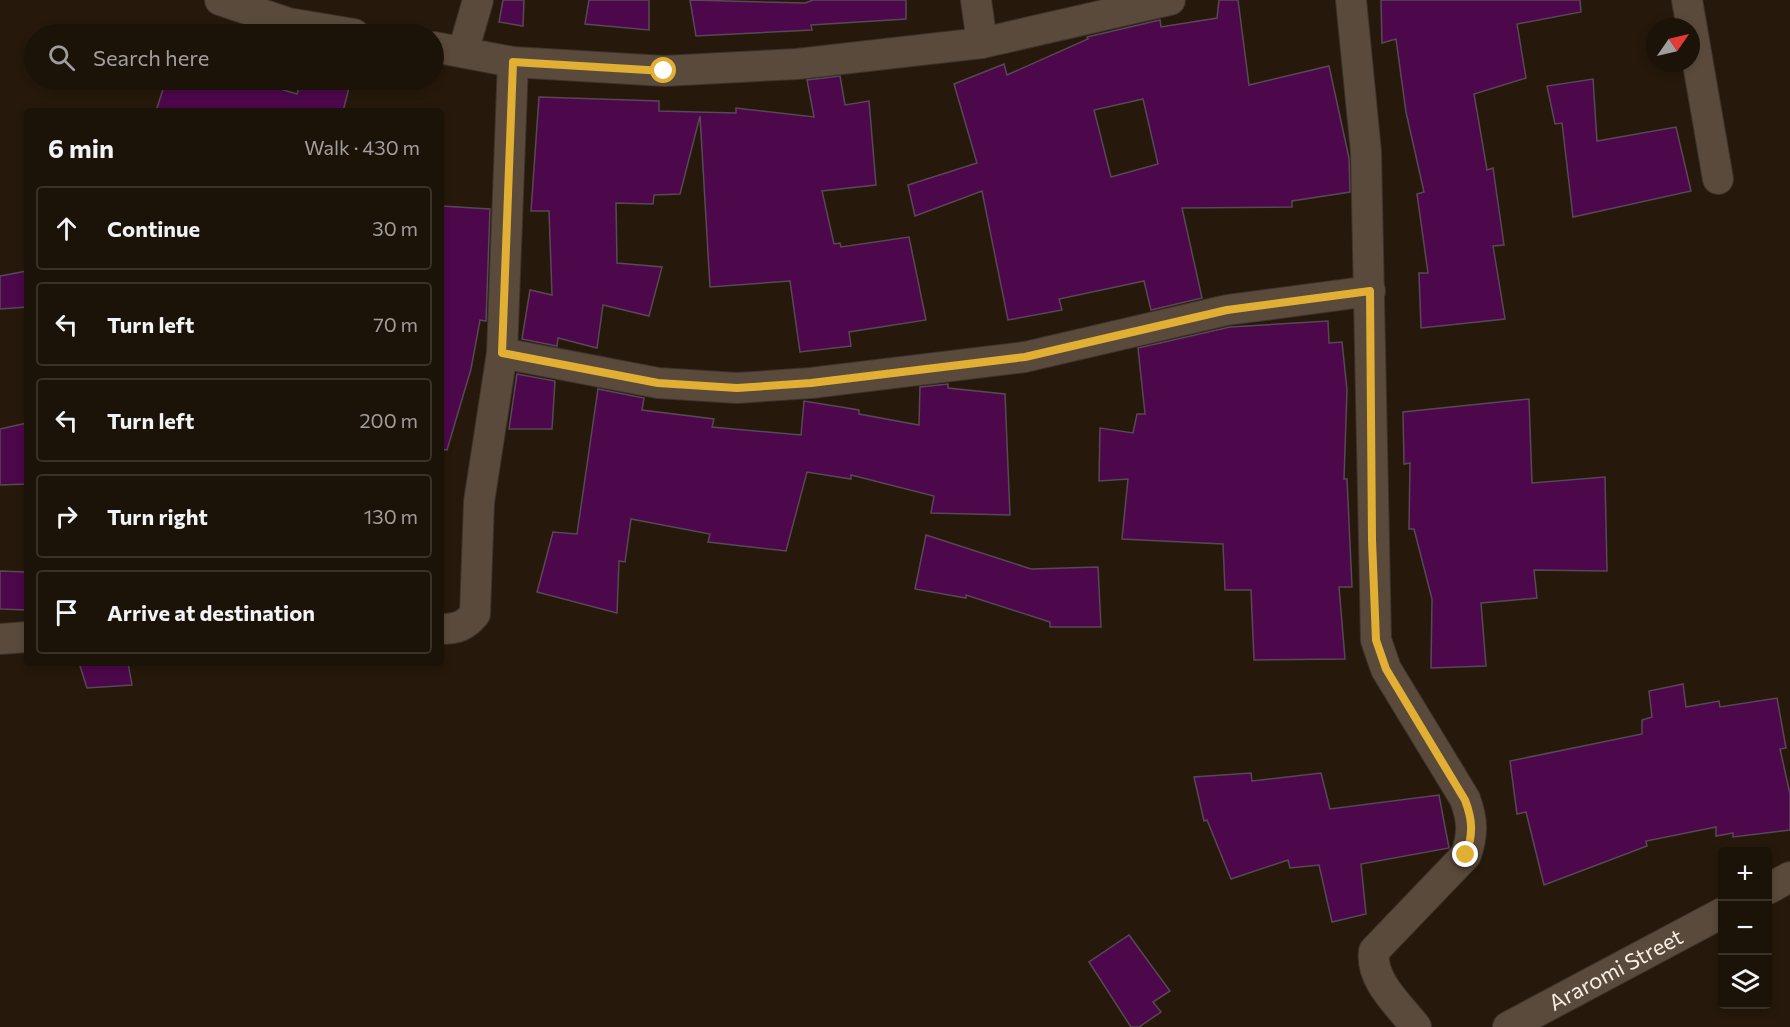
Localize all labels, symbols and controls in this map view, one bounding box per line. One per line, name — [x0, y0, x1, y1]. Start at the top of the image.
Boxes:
north arrow — [1646, 18, 1700, 72]
search box — [24, 24, 444, 90]
icon: search — [45, 41, 78, 74]
text: Search here — [93, 44, 209, 71]
route start — [650, 57, 676, 83]
text: 6 min — [48, 132, 114, 163]
text: Walk · 430 m — [304, 135, 420, 159]
icon: ahead — [50, 212, 83, 245]
text: Continue — [107, 215, 200, 242]
text: 30 m — [372, 216, 418, 240]
icon: left — [50, 308, 83, 341]
text: Turn left — [107, 311, 194, 338]
text: 70 m — [373, 312, 418, 336]
icon: left — [50, 404, 83, 437]
text: Turn left — [107, 407, 194, 434]
text: 200 m — [360, 408, 418, 432]
icon: right — [50, 500, 83, 533]
text: Turn right — [107, 503, 208, 530]
text: 130 m — [364, 504, 418, 528]
icon: arrive — [50, 596, 83, 629]
text: Arrive at destination — [107, 599, 315, 626]
route end — [1452, 841, 1478, 867]
map controls — [1718, 847, 1772, 1009]
button: + — [1718, 847, 1772, 901]
button: − — [1718, 901, 1772, 955]
street label: Araromi Street — [1544, 922, 1687, 1016]
button: layers — [1718, 955, 1772, 1009]

